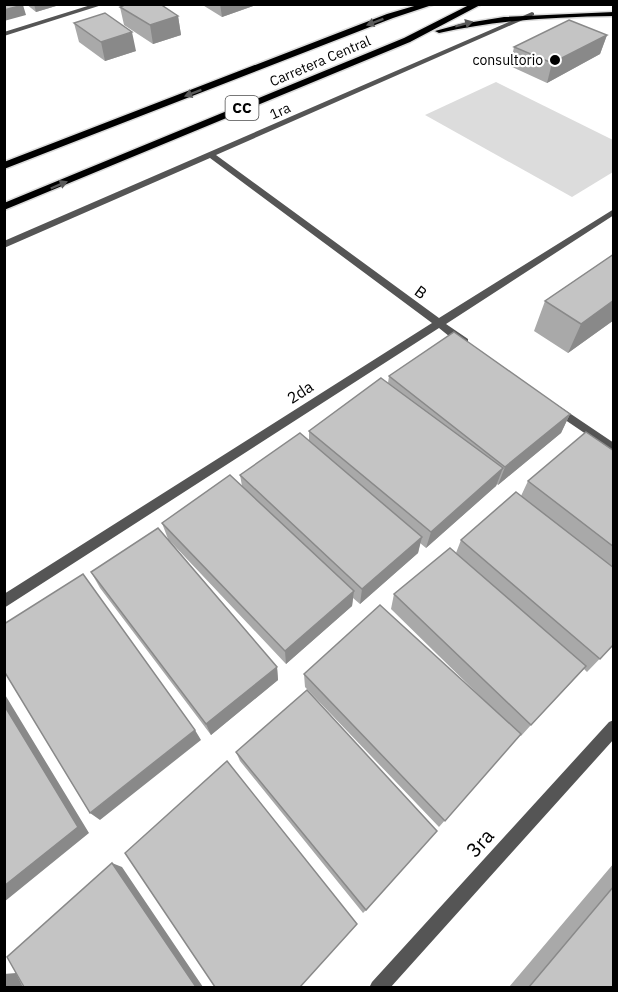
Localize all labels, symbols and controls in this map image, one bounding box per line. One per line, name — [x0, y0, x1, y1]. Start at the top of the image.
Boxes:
one-way arrow — [366, 18, 384, 28]
one-way arrow — [455, 19, 473, 29]
street label: Carretera Central — [267, 32, 373, 90]
place label: consultorio — [473, 51, 543, 69]
marker: consultorio — [548, 53, 562, 67]
one-way arrow — [184, 89, 202, 98]
road number: CC — [226, 96, 258, 120]
street label: 1ra — [267, 98, 294, 123]
one-way arrow — [50, 180, 68, 190]
street label: B — [411, 281, 431, 303]
street label: 2da — [283, 376, 317, 408]
street label: 3ra — [460, 822, 500, 863]

